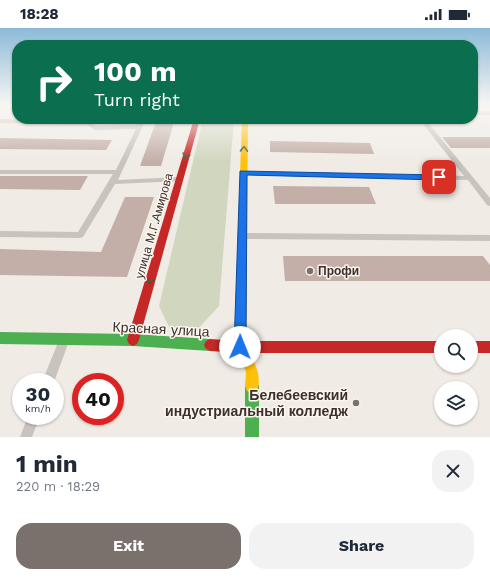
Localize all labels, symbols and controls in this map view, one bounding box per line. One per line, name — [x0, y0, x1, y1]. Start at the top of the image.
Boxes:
text: 18:28 — [20, 5, 59, 23]
text: 100 m — [94, 55, 177, 88]
icon: right — [28, 56, 80, 108]
text: Turn right — [94, 89, 180, 110]
one-way arrow — [240, 146, 248, 152]
one-way arrow — [183, 153, 191, 160]
pin — [422, 160, 456, 194]
icon: arrive — [428, 166, 450, 188]
street label: улица М.Г.Амирова — [132, 171, 176, 280]
place label: Профи — [318, 264, 359, 278]
marker: Профи — [305, 266, 315, 276]
one-way arrow — [146, 278, 155, 285]
street label: Красная улица — [112, 318, 210, 340]
position arrow — [219, 326, 261, 368]
map controls — [434, 329, 478, 425]
button: search — [434, 329, 478, 373]
speed limit sign: 40 — [72, 373, 124, 425]
button: layers — [434, 381, 478, 425]
text: 30 — [26, 382, 50, 406]
place label: Белебеевский индустриальный колледж — [165, 387, 349, 419]
marker: Белебеевский индустриальный колледж — [351, 398, 361, 408]
text: km/h — [25, 403, 51, 414]
text: 1 min — [16, 450, 78, 478]
button: close — [432, 450, 474, 492]
text: 220 m · 18:29 — [16, 479, 100, 494]
button: Exit — [16, 523, 241, 569]
button: Share — [249, 523, 474, 569]

